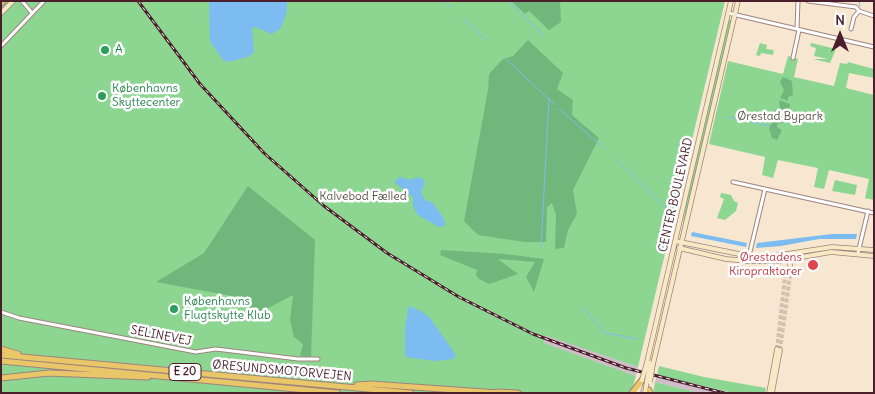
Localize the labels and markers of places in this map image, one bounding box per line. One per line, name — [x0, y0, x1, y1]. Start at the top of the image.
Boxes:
place label: A — [115, 43, 123, 57]
marker: A — [99, 44, 111, 56]
place label: Københavns Skyttecenter — [112, 82, 181, 110]
marker: Københavns Skyttecenter — [96, 90, 108, 102]
place label: Ørestadens Kiropraktorer — [729, 251, 802, 279]
marker: Ørestadens Kiropraktorer — [806, 258, 820, 272]
place label: Københavns Flugtskytte Klub — [184, 295, 271, 323]
marker: Københavns Flugtskytte Klub — [168, 303, 180, 315]

